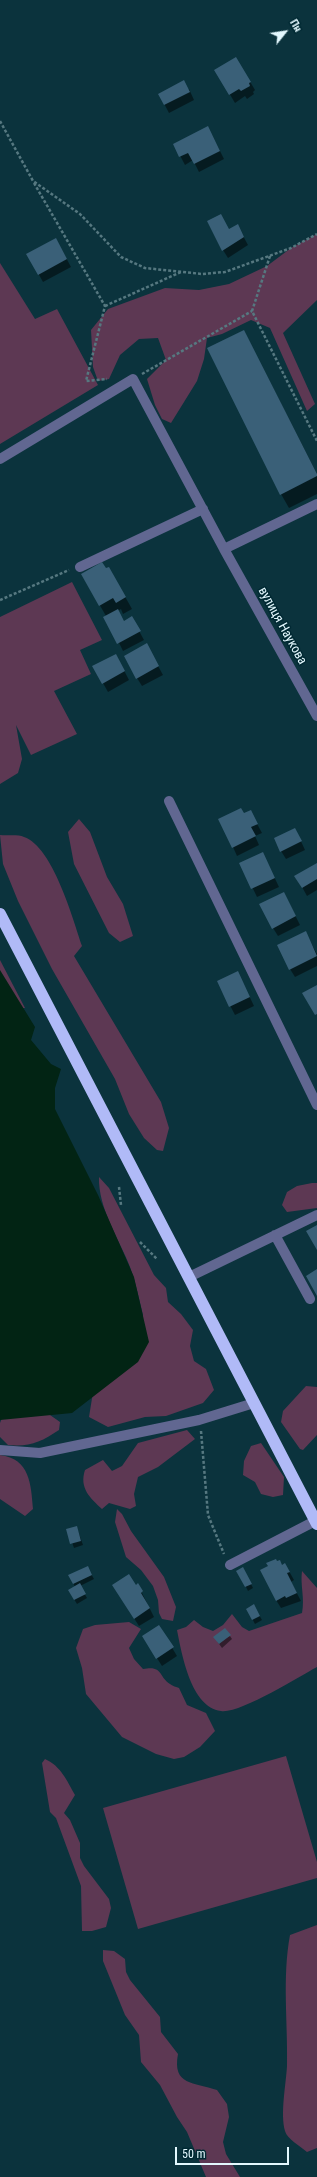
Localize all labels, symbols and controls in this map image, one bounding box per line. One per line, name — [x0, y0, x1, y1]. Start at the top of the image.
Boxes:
north arrow — [265, 12, 305, 52]
text: Пн — [287, 17, 305, 34]
street label: вулиця Наукова — [254, 585, 310, 667]
scale bar — [177, 2139, 291, 2165]
text: 50 m — [182, 2147, 206, 2161]

